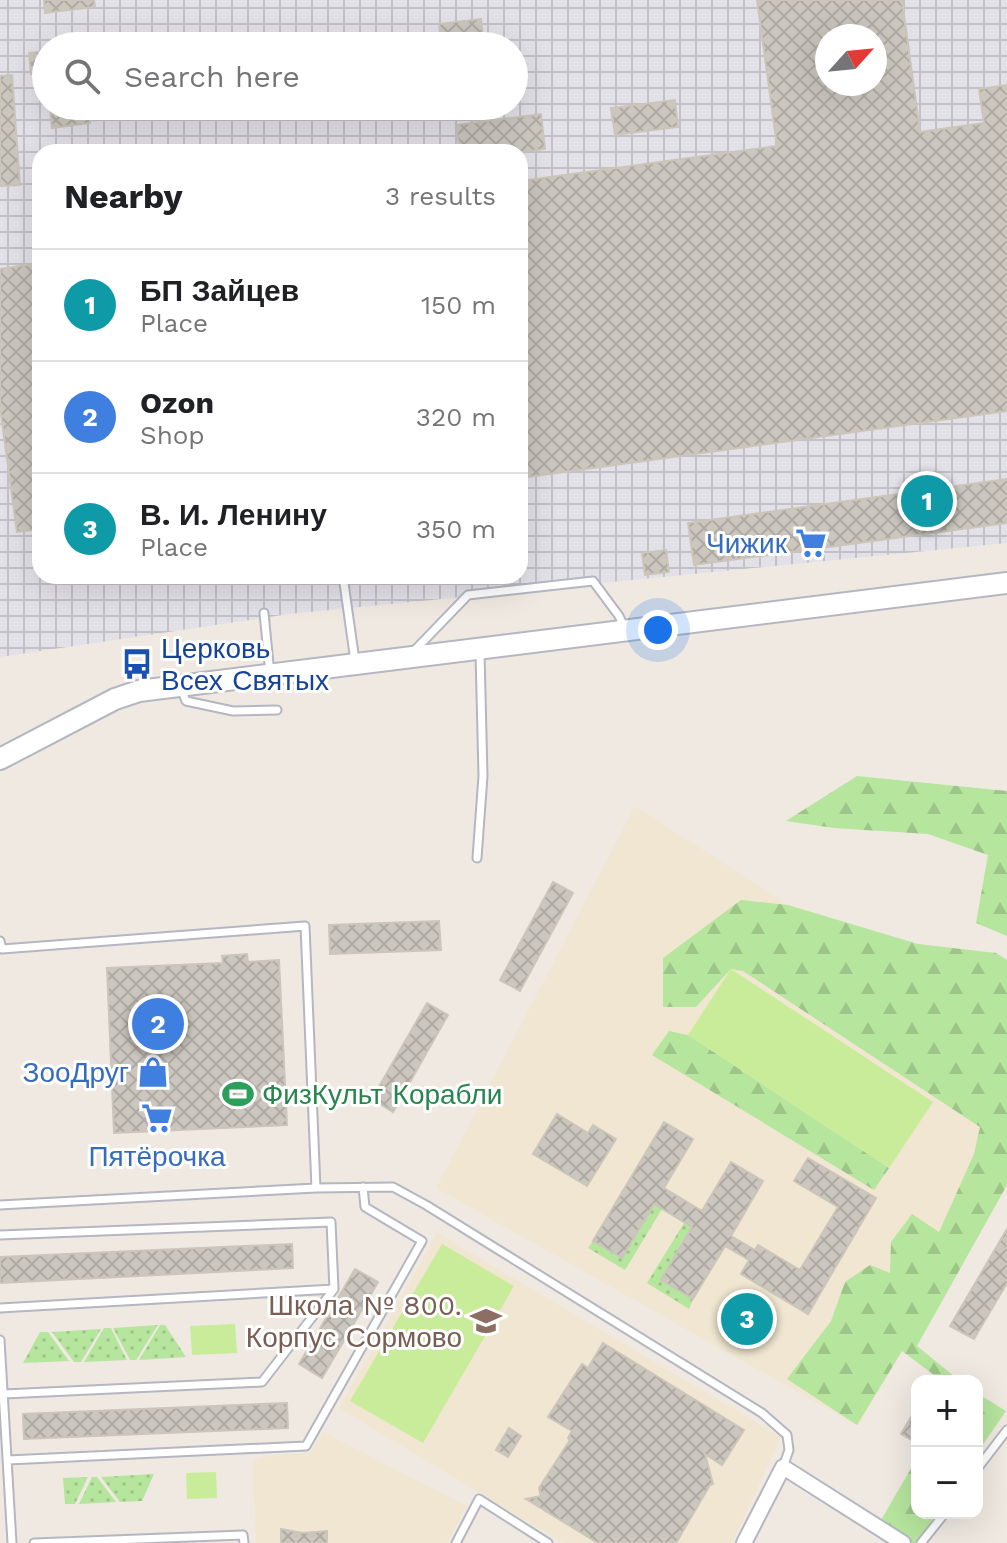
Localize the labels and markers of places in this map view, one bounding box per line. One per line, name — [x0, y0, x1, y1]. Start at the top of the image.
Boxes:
pin: 1 — [901, 471, 953, 531]
supermarket icon: Чижик — [794, 526, 828, 560]
place label: Чижик — [706, 527, 788, 560]
place label: Церковь Всех Святых — [161, 632, 329, 697]
bus stop icon: Церковь Всех Святых — [120, 647, 154, 681]
pin: 2 — [132, 994, 184, 1054]
shop icon: ЗооДруг — [136, 1055, 170, 1089]
place label: ЗооДруг — [23, 1056, 129, 1089]
sports icon: ФизКульт Корабли — [221, 1077, 255, 1111]
place label: ФизКульт Корабли — [262, 1078, 502, 1111]
supermarket icon: Пятёрочка — [140, 1101, 174, 1135]
place label: Пятёрочка — [88, 1140, 226, 1173]
place label: Школа № 800. Корпус Сормово — [246, 1289, 462, 1354]
pin: 3 — [721, 1289, 773, 1349]
school or university icon: Школа № 800. Корпус Сормово — [469, 1304, 503, 1338]

